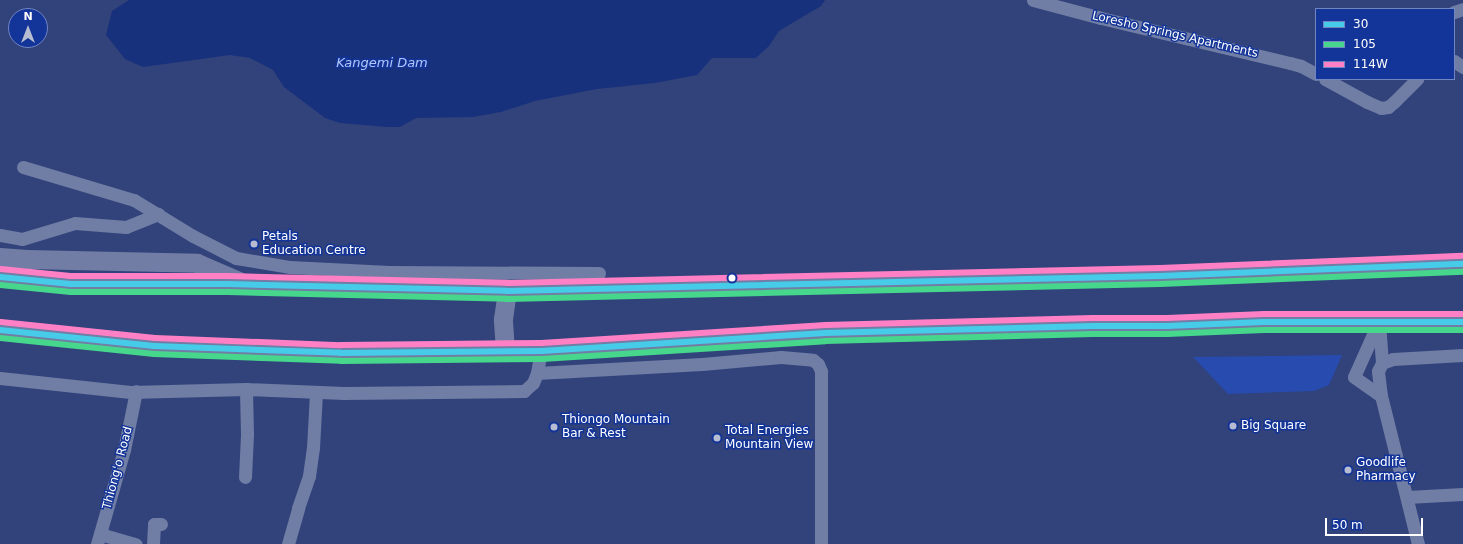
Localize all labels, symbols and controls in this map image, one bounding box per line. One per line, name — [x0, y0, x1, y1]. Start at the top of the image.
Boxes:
north arrow — [8, 8, 48, 48]
legend — [1315, 8, 1455, 80]
street label: Loresho Springs Apartments — [1090, 9, 1260, 61]
text: N — [23, 10, 33, 23]
text: 30 — [1353, 17, 1368, 31]
text: 105 — [1353, 37, 1376, 51]
water label: Kangemi Dam — [336, 55, 428, 71]
text: 114W — [1353, 57, 1388, 71]
place label: Petals Education Centre — [262, 230, 366, 258]
marker: Petals Education Centre — [249, 239, 259, 249]
unlabelled marker — [727, 273, 737, 283]
place label: Thiongo Mountain Bar & Rest — [562, 413, 670, 441]
place label: Big Square — [1241, 419, 1306, 433]
marker: Big Square — [1228, 421, 1238, 431]
marker: Thiongo Mountain Bar & Rest — [549, 422, 559, 432]
place label: Total Energies Mountain View — [725, 424, 813, 452]
street label: Thiong'o Road — [100, 425, 136, 511]
marker: Total Energies Mountain View — [712, 433, 722, 443]
place label: Goodlife Pharmacy — [1356, 456, 1416, 484]
marker: Goodlife Pharmacy — [1343, 465, 1353, 475]
scale bar — [1327, 510, 1425, 536]
text: 50 m — [1332, 518, 1363, 532]

